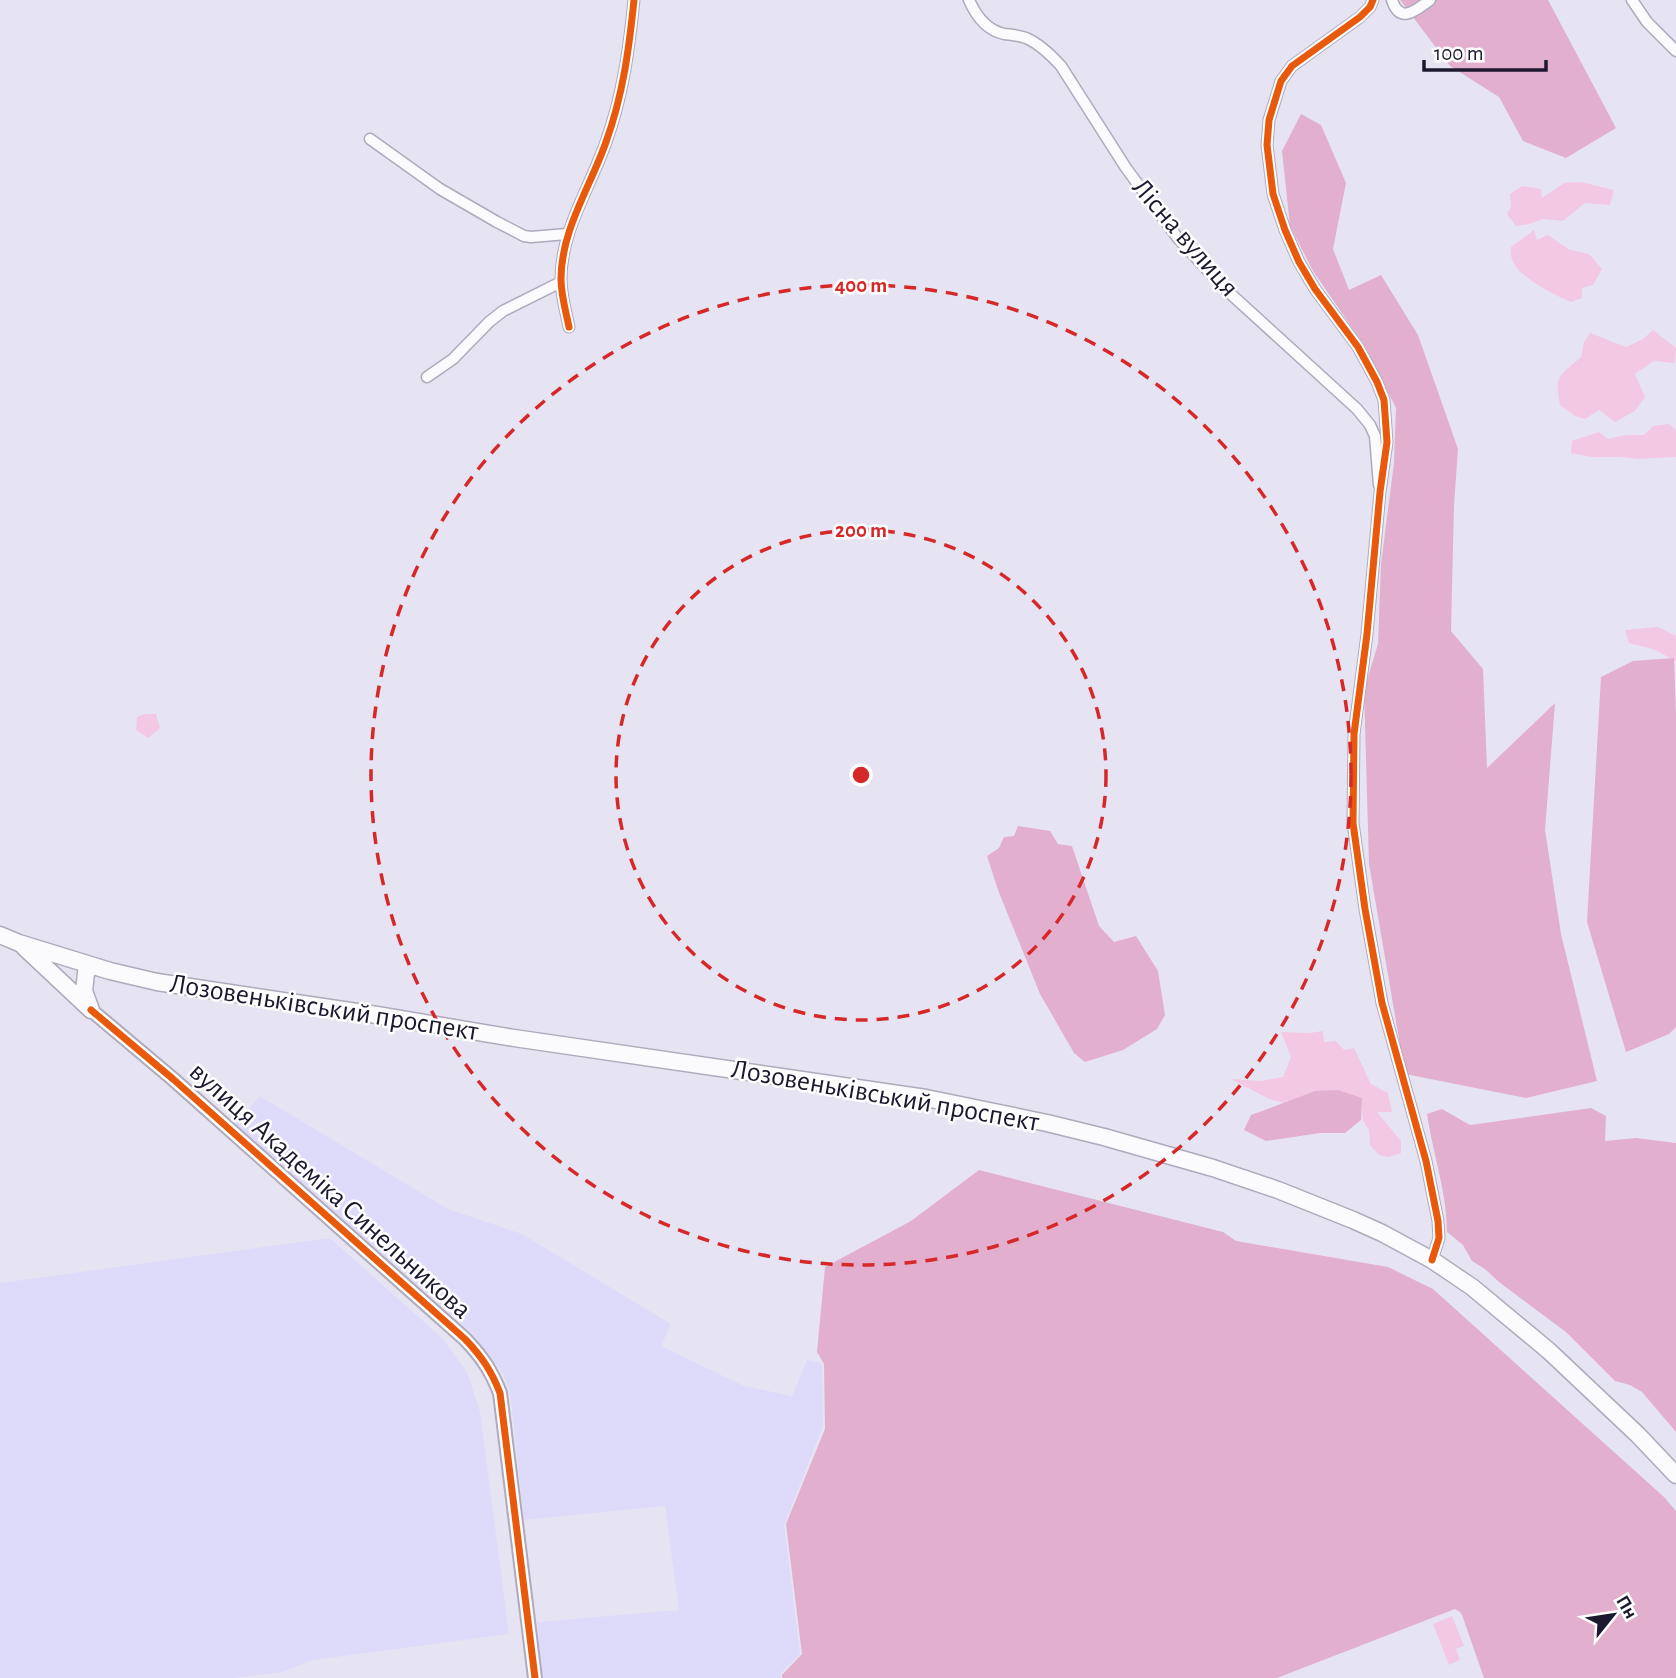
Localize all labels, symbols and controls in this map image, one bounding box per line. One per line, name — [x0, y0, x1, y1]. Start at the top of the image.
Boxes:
scale bar — [1424, 28, 1546, 72]
text: 100 m — [1434, 43, 1484, 64]
street label: Лісна вулиця — [1126, 174, 1244, 302]
text: 400 m — [835, 275, 887, 296]
text: 200 m — [835, 520, 887, 541]
centre of rings — [849, 763, 873, 787]
street label: Лозовеньківський проспект — [168, 970, 481, 1046]
street label: Лозовеньківський проспект — [729, 1055, 1042, 1137]
street label: вулиця Академіка Синельникова — [184, 1057, 476, 1325]
north arrow — [1578, 1580, 1648, 1650]
text: Пн — [1612, 1592, 1640, 1622]

